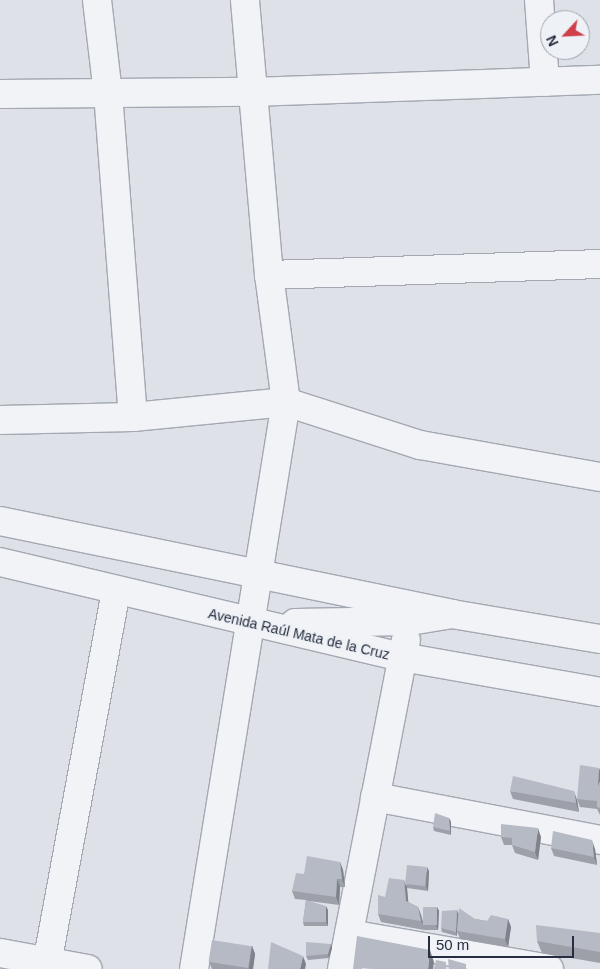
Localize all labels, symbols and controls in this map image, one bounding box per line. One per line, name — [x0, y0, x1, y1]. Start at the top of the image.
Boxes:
north arrow — [540, 10, 590, 60]
text: N — [543, 33, 562, 49]
street label: Avenida Raúl Mata de la Cruz — [207, 605, 391, 663]
scale bar — [430, 926, 576, 958]
text: 50 m — [436, 936, 469, 953]

